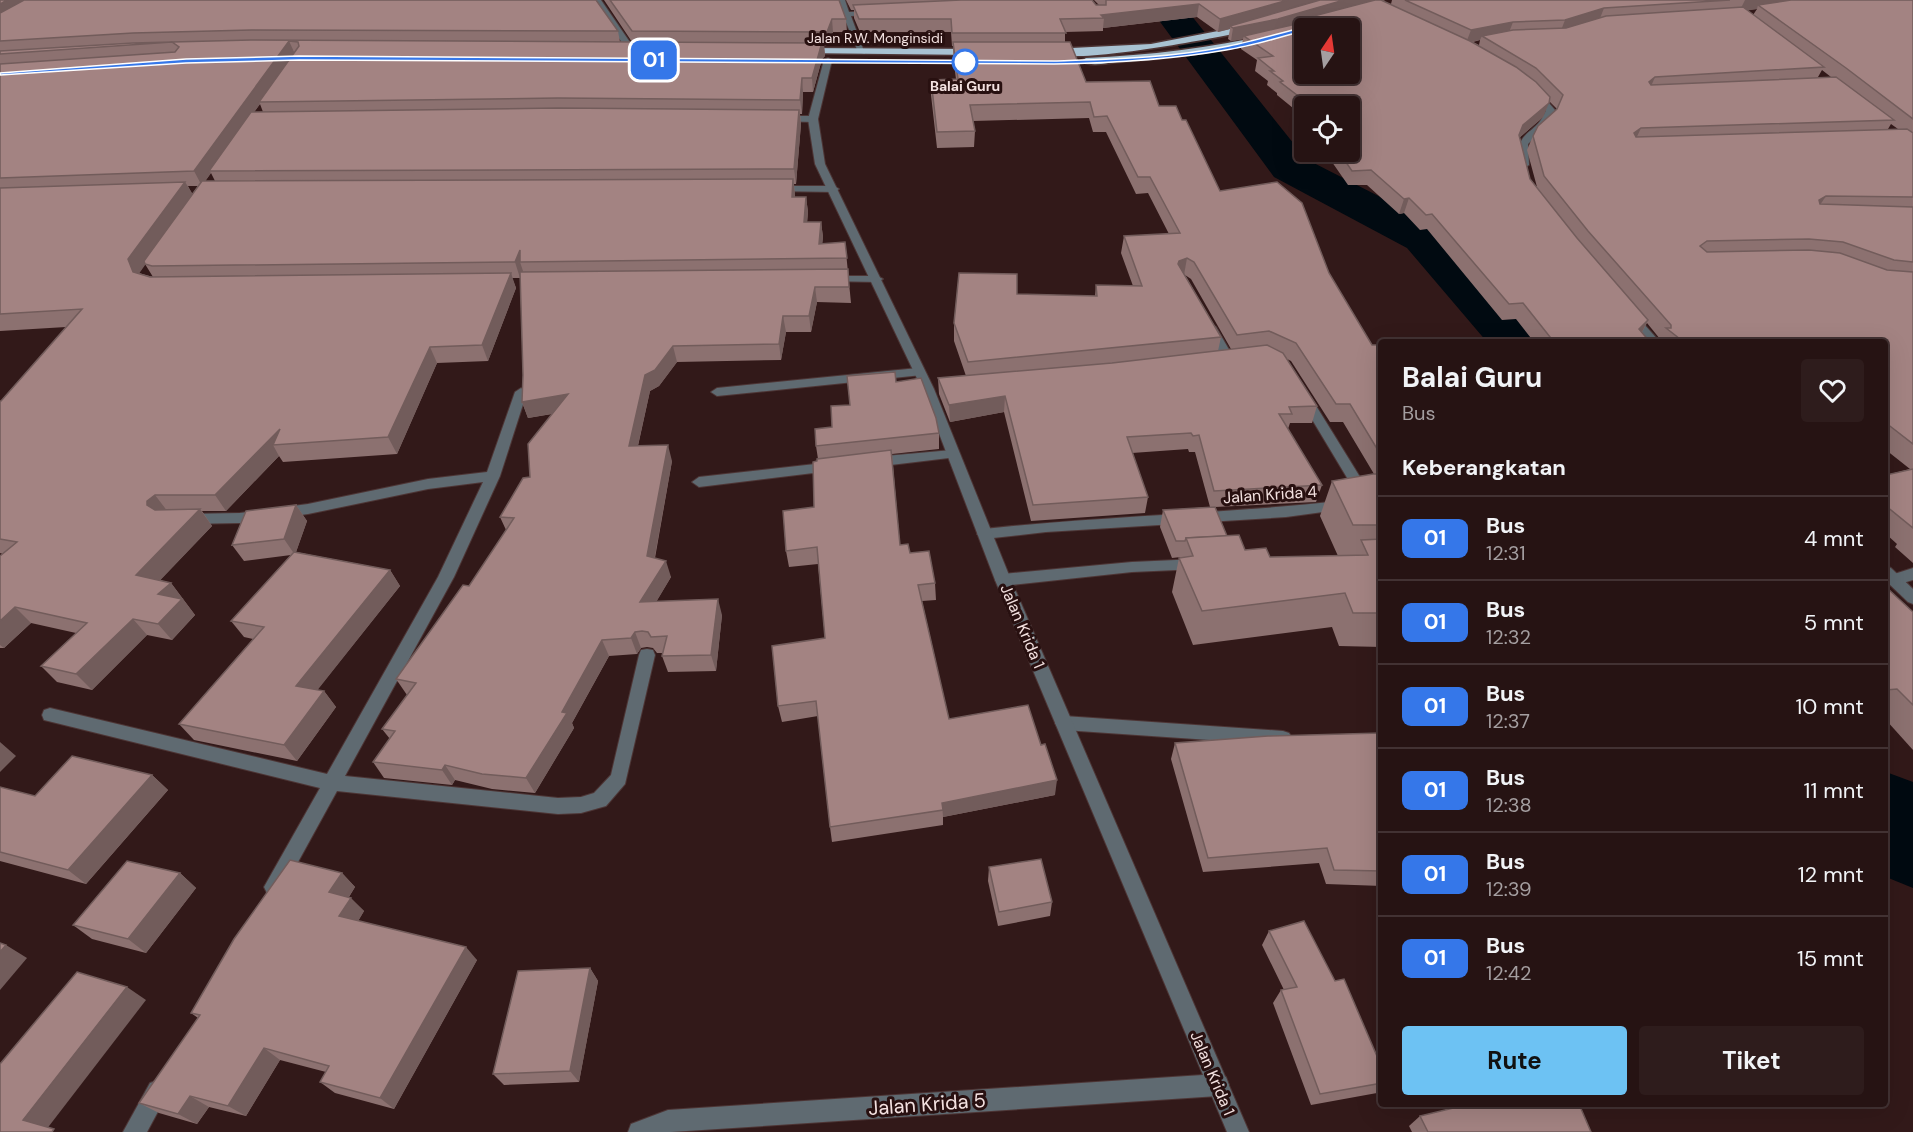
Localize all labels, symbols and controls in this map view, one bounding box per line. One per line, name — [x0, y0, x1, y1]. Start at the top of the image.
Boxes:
north arrow — [1294, 18, 1360, 84]
map controls — [1294, 18, 1360, 162]
street label: Jalan R.W. Monginsidi — [807, 29, 943, 47]
line badge: 01 — [627, 40, 681, 80]
text: 01 — [643, 46, 665, 74]
marker: Balai Guru — [952, 49, 978, 75]
place label: Balai Guru — [930, 77, 1000, 95]
button: locate — [1294, 96, 1360, 162]
text: Balai Guru — [1402, 359, 1542, 396]
button: heart — [1801, 359, 1864, 422]
text: Bus — [1402, 400, 1436, 426]
text: Keberangkatan — [1402, 453, 1566, 482]
street label: Jalan Krida 4 — [1222, 481, 1318, 508]
text: Bus — [1486, 511, 1525, 540]
text: 01 — [1424, 524, 1446, 552]
text: 4 mnt — [1804, 524, 1864, 553]
text: 12:31 — [1486, 540, 1526, 566]
street label: Jalan Krida 1 — [995, 581, 1050, 672]
text: Bus — [1486, 595, 1525, 624]
text: 01 — [1424, 608, 1446, 636]
text: 5 mnt — [1804, 608, 1864, 637]
text: 12:32 — [1486, 624, 1531, 650]
text: Bus — [1486, 679, 1525, 708]
text: 01 — [1424, 692, 1446, 720]
text: 10 mnt — [1795, 692, 1864, 721]
text: 12:37 — [1486, 708, 1530, 734]
text: Bus — [1486, 763, 1525, 792]
text: 01 — [1424, 776, 1446, 804]
text: 11 mnt — [1804, 776, 1864, 805]
text: 12:38 — [1486, 792, 1532, 818]
text: Bus — [1486, 847, 1525, 876]
text: 01 — [1424, 860, 1446, 888]
text: 12 mnt — [1798, 860, 1864, 889]
text: 12:39 — [1486, 876, 1532, 902]
text: Bus — [1486, 931, 1525, 960]
text: 01 — [1424, 944, 1446, 972]
text: 15 mnt — [1797, 944, 1864, 973]
text: 12:42 — [1486, 960, 1531, 986]
button: Rute — [1402, 1026, 1627, 1095]
button: Tiket — [1639, 1026, 1864, 1095]
street label: Jalan Krida 1 — [1185, 1028, 1240, 1119]
street label: Jalan Krida 5 — [867, 1087, 987, 1121]

